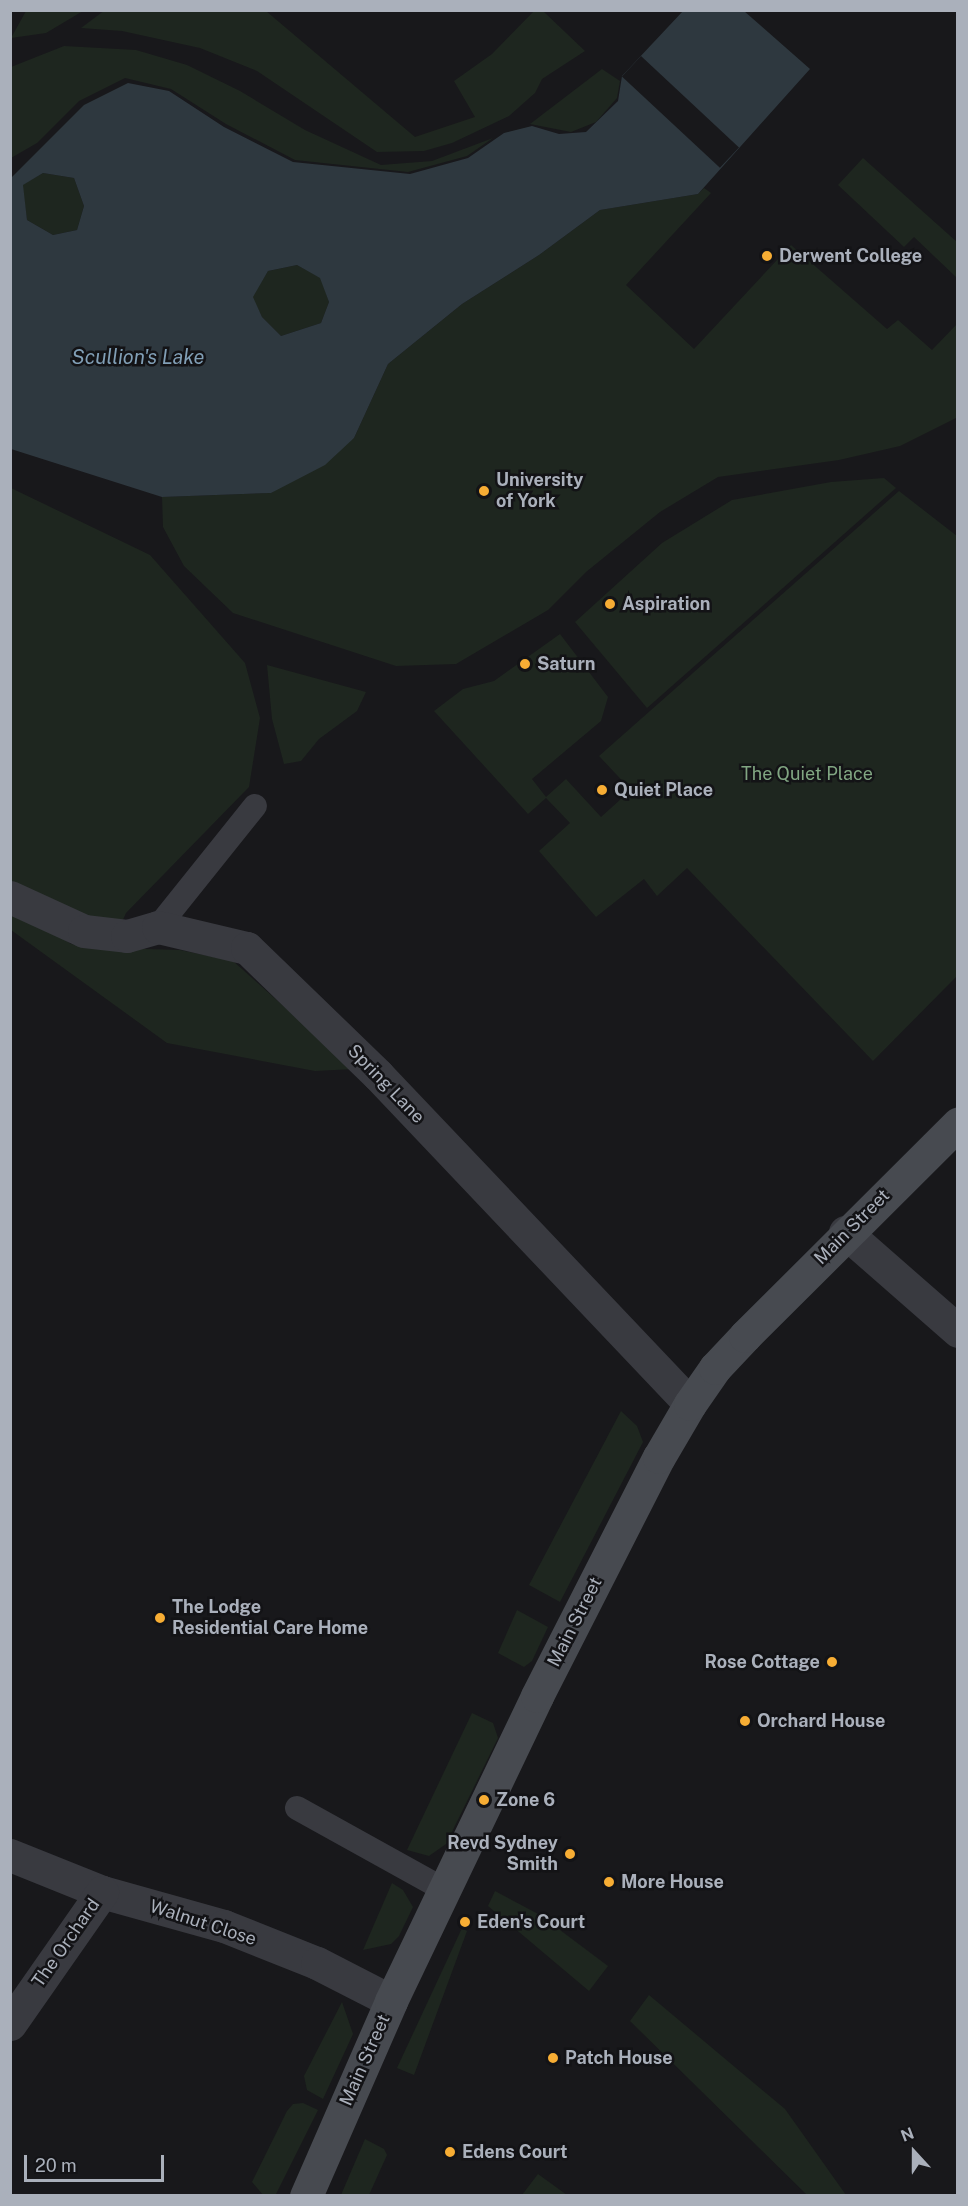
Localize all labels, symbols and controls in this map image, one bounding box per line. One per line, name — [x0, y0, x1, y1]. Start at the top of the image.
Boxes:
place label: Derwent College — [779, 245, 922, 267]
marker: Derwent College — [760, 249, 774, 263]
water label: Scullion's Lake — [72, 345, 204, 369]
place label: University of York — [496, 470, 583, 512]
marker: University of York — [477, 484, 491, 498]
place label: Aspiration — [622, 593, 711, 615]
marker: Aspiration — [603, 597, 617, 611]
place label: Saturn — [537, 653, 595, 675]
marker: Saturn — [518, 657, 532, 671]
park label: The Quiet Place — [741, 763, 873, 785]
place label: Quiet Place — [614, 779, 713, 801]
marker: Quiet Place — [595, 783, 609, 797]
street label: Spring Lane — [343, 1040, 429, 1128]
street label: Main Street — [810, 1185, 894, 1269]
street label: Main Street — [543, 1574, 607, 1670]
place label: The Lodge Residential Care Home — [172, 1597, 368, 1640]
marker: The Lodge Residential Care Home — [153, 1611, 167, 1625]
place label: Rose Cottage — [705, 1651, 820, 1673]
marker: Rose Cottage — [825, 1655, 839, 1669]
place label: Orchard House — [757, 1710, 885, 1732]
marker: Orchard House — [738, 1714, 752, 1728]
place label: Zone 6 — [496, 1789, 555, 1811]
marker: Zone 6 — [477, 1793, 491, 1807]
place label: Revd Sydney Smith — [447, 1833, 558, 1876]
marker: Revd Sydney Smith — [563, 1847, 577, 1861]
place label: More House — [621, 1871, 724, 1893]
marker: More House — [602, 1875, 616, 1889]
street label: The Orchard — [28, 1895, 104, 1991]
street label: Walnut Close — [147, 1896, 259, 1950]
place label: Eden's Court — [477, 1911, 585, 1933]
marker: Eden's Court — [458, 1915, 472, 1929]
street label: Main Street — [335, 2011, 395, 2109]
place label: Patch House — [565, 2047, 673, 2069]
marker: Patch House — [546, 2051, 560, 2065]
north arrow — [884, 2122, 944, 2182]
text: N — [898, 2124, 917, 2146]
place label: Edens Court — [462, 2141, 568, 2163]
scale bar — [27, 2143, 166, 2181]
marker: Edens Court — [443, 2145, 457, 2159]
text: 20 m — [35, 2155, 77, 2176]

